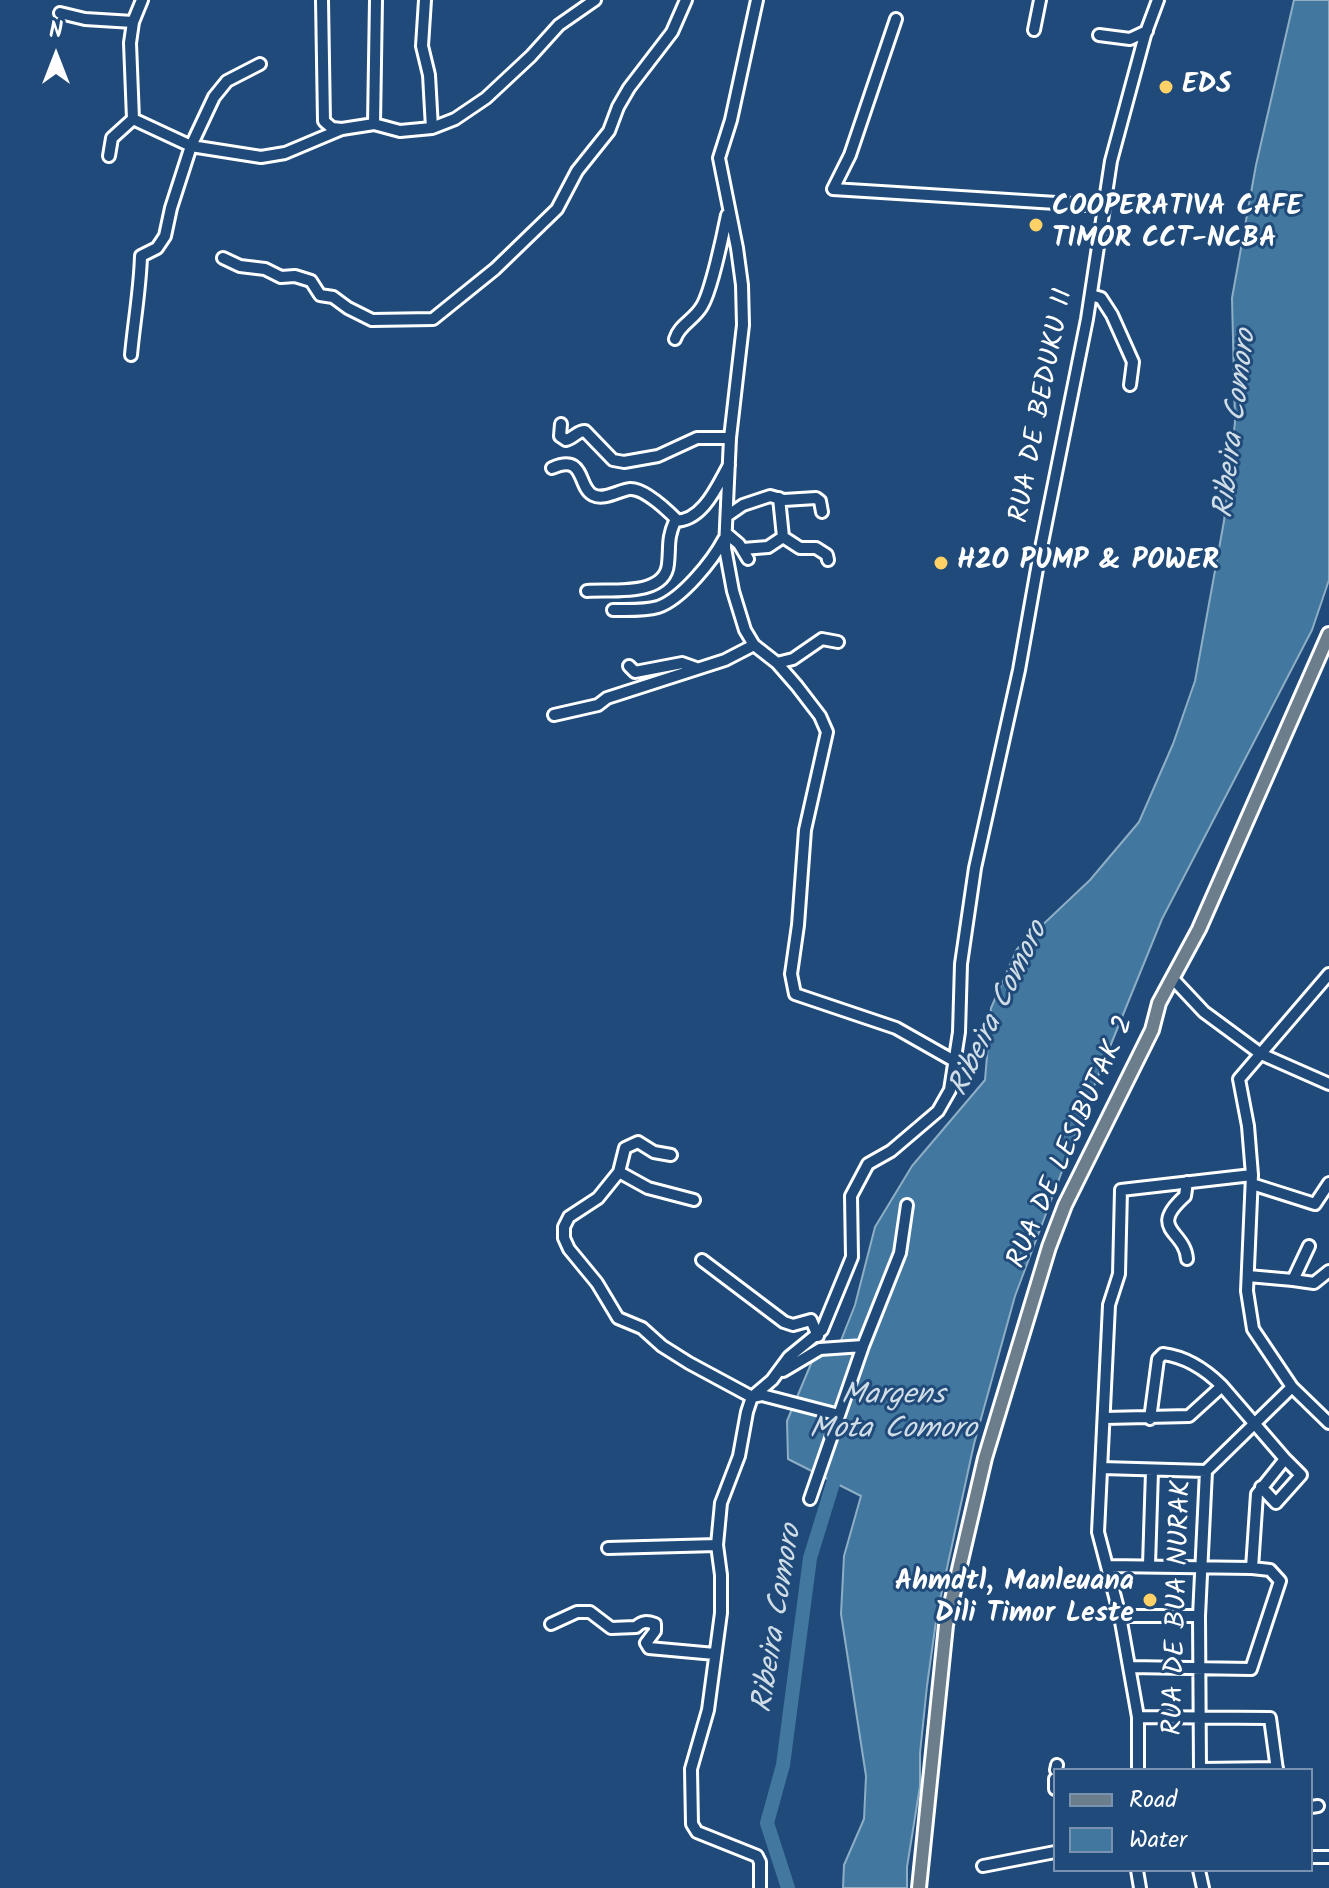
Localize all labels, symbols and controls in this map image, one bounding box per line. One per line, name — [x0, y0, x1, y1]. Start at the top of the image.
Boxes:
text: N — [49, 14, 63, 49]
north arrow — [16, 16, 96, 96]
place label: EDS — [1182, 70, 1232, 104]
marker: EDS — [1157, 78, 1175, 96]
place label: COOPERATIVA CAFE TIMOR CCT-NCBA — [1052, 192, 1302, 258]
marker: COOPERATIVA CAFE TIMOR CCT-NCBA — [1027, 216, 1045, 234]
street label: RUA DE BEDUKU II — [1005, 286, 1083, 526]
water label: Ribeira Comoro — [1209, 328, 1267, 520]
place label: H2O PUMP & POWER — [957, 546, 1219, 580]
marker: H2O PUMP & POWER — [932, 554, 950, 572]
water label: Ribeira Comoro — [943, 917, 1059, 1103]
street label: RUA DE LESIBUTAK 2 — [1002, 1012, 1144, 1274]
water label: Margens Mota Comoro — [809, 1380, 977, 1450]
street label: RUA DE BUA NURAK — [1159, 1480, 1201, 1736]
water label: Ribeira Comoro — [747, 1523, 813, 1715]
place label: Ahmdtl, Manleuana Dili Timor Leste — [895, 1567, 1134, 1633]
marker: Ahmdtl, Manleuana Dili Timor Leste — [1141, 1591, 1159, 1609]
legend — [1053, 1768, 1313, 1872]
text: Road — [1129, 1781, 1177, 1820]
text: Water — [1129, 1821, 1187, 1860]

